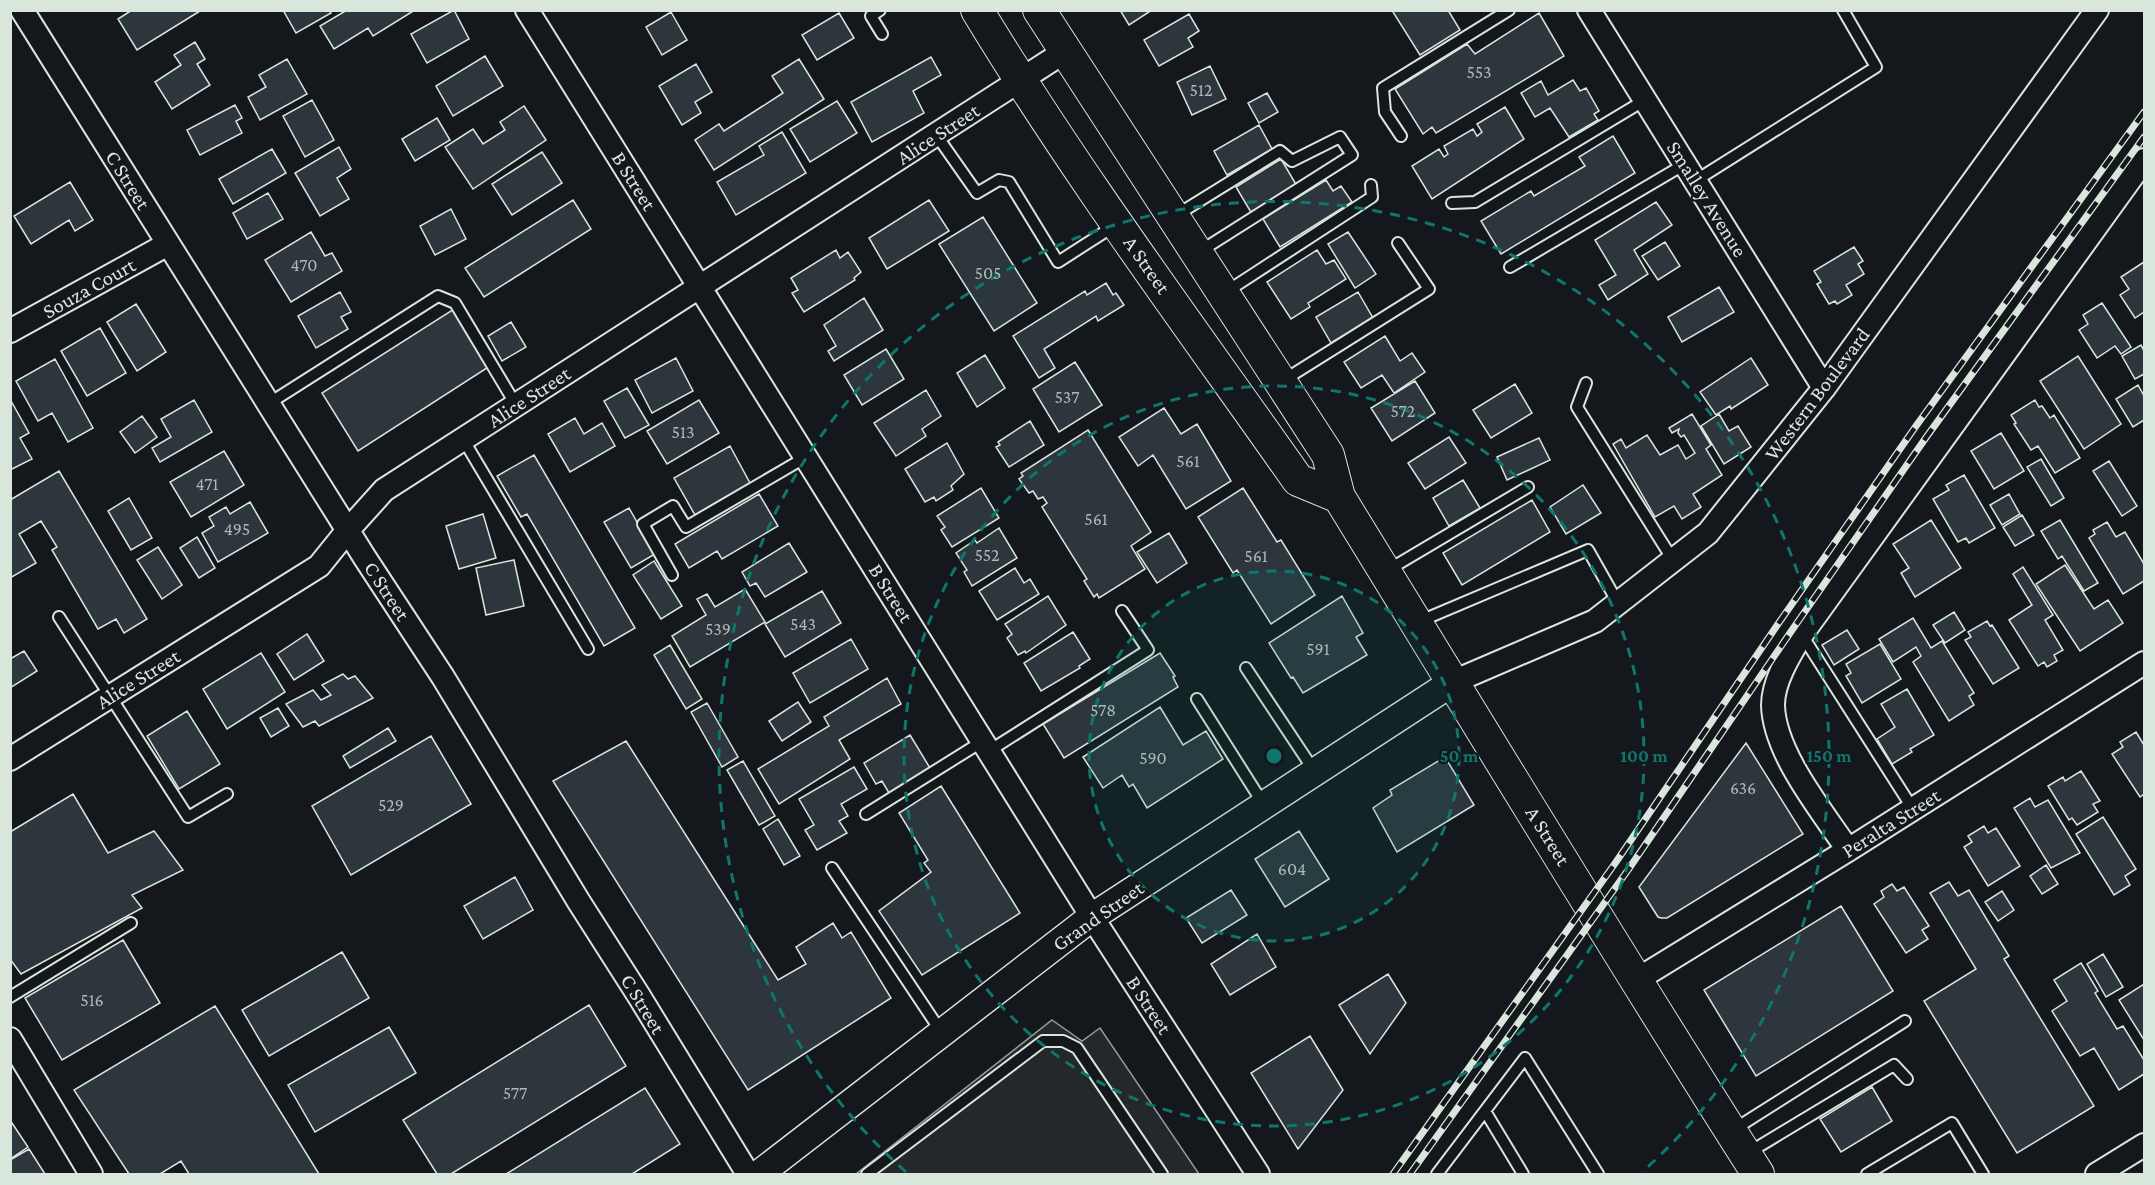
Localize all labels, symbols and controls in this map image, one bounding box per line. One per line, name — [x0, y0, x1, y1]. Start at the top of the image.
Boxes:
house number: 553 — [1466, 62, 1492, 82]
house number: 512 — [1190, 80, 1212, 100]
street label: Alice Street — [892, 98, 985, 170]
street label: Smalley Avenue — [1662, 137, 1752, 261]
street label: C Street — [100, 146, 156, 215]
street label: B Street — [607, 147, 662, 216]
street label: A Street — [1119, 231, 1176, 299]
street label: Souza Court — [38, 252, 140, 323]
house number: 470 — [291, 255, 317, 275]
house number: 505 — [974, 263, 1002, 283]
street label: Western Boulevard — [1759, 323, 1875, 465]
street label: Alice Street — [483, 361, 576, 433]
house number: 537 — [1055, 387, 1079, 407]
house number: 572 — [1391, 401, 1415, 421]
house number: 513 — [672, 422, 694, 442]
house number: 561 — [1176, 451, 1200, 471]
house number: 471 — [195, 474, 219, 494]
house number: 561 — [1084, 509, 1108, 529]
house number: 495 — [224, 519, 250, 539]
house number: 552 — [975, 545, 999, 565]
house number: 561 — [1244, 546, 1268, 566]
street label: C Street — [359, 557, 415, 626]
street label: B Street — [864, 559, 919, 628]
house number: 543 — [790, 614, 816, 634]
house number: 539 — [705, 619, 731, 639]
house number: 591 — [1306, 639, 1330, 659]
street label: Alice Street — [92, 643, 185, 714]
house number: 578 — [1090, 700, 1116, 720]
centre of rings — [1264, 746, 1284, 766]
text: 50 m — [1440, 746, 1479, 766]
text: 100 m — [1620, 746, 1668, 766]
text: 150 m — [1806, 746, 1852, 766]
house number: 590 — [1139, 748, 1167, 768]
house number: 636 — [1730, 778, 1756, 798]
street label: Peralta Street — [1837, 783, 1945, 863]
house number: 529 — [378, 795, 404, 815]
street label: A Street — [1521, 802, 1576, 871]
house number: 604 — [1278, 859, 1306, 879]
street label: Grand Street — [1048, 875, 1149, 956]
street label: C Street — [616, 970, 671, 1039]
street label: B Street — [1121, 971, 1177, 1040]
house number: 516 — [80, 990, 104, 1010]
house number: 577 — [503, 1083, 527, 1103]

